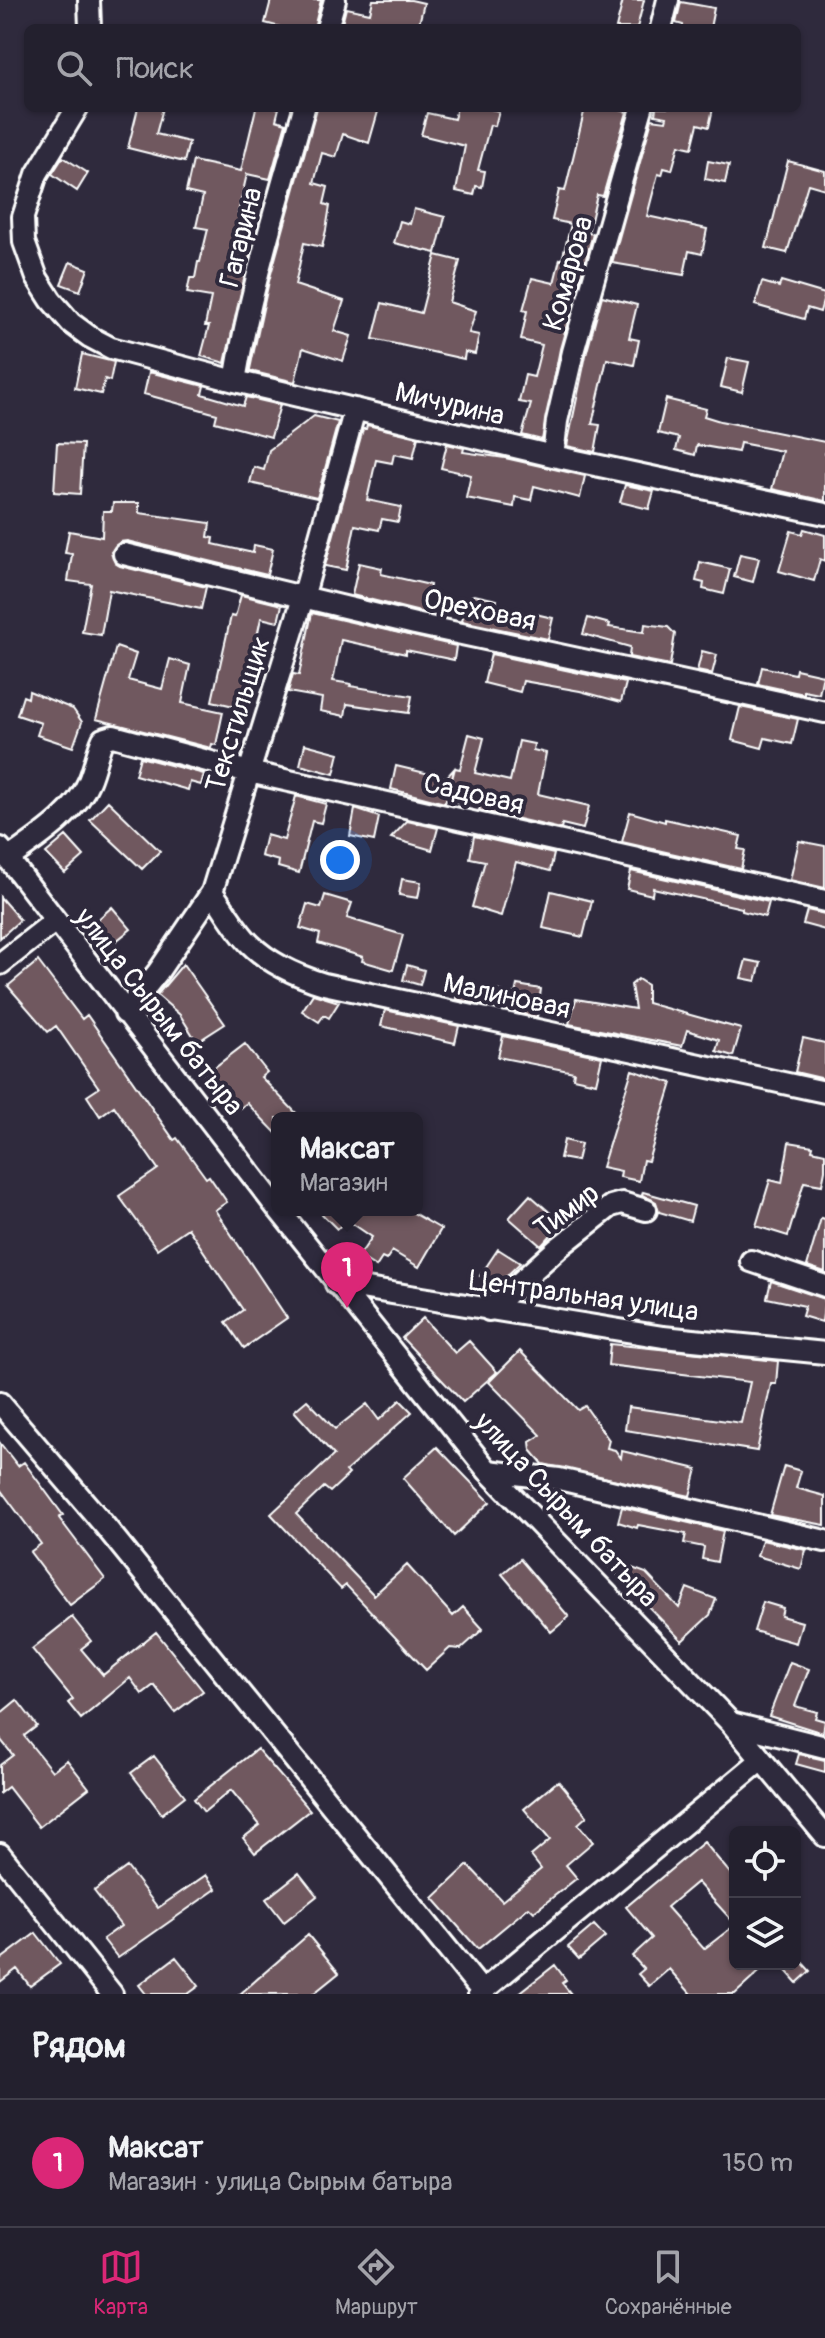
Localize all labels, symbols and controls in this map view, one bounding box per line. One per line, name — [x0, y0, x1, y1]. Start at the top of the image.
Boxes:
search box — [24, 24, 801, 112]
icon: search — [52, 46, 96, 90]
text: Поиск — [116, 50, 194, 87]
street label: Гагарина — [212, 184, 271, 291]
street label: Комарова — [535, 212, 601, 335]
street label: Мичурина — [391, 375, 508, 434]
street label: Ореховая — [420, 582, 539, 639]
street label: Текстильщик — [198, 632, 279, 797]
street label: Садовая — [420, 766, 527, 823]
your location — [320, 840, 360, 880]
street label: улица Сырым батыра — [66, 900, 251, 1123]
street label: Малиновая — [440, 966, 574, 1027]
popup — [271, 1112, 423, 1216]
text: Максат — [299, 1130, 395, 1167]
text: Магазин — [299, 1167, 388, 1199]
street label: Тимир — [527, 1176, 606, 1247]
pin: 1 — [321, 1242, 373, 1308]
street label: Центральная улица — [467, 1263, 701, 1330]
street label: улица Сырым батыра — [466, 1404, 665, 1615]
map controls — [729, 1826, 801, 1970]
button: locate — [729, 1826, 801, 1898]
button: layers — [729, 1898, 801, 1970]
text: Рядом — [32, 2025, 126, 2068]
text: Максат — [108, 2129, 203, 2166]
text: 1 — [53, 2147, 63, 2179]
text: 150 m — [722, 2147, 793, 2179]
text: Магазин · улица Сырым батыра — [108, 2166, 453, 2198]
tab: Карта — [93, 2245, 148, 2321]
tab: Маршрут — [335, 2245, 418, 2321]
tab: Сохранённые — [605, 2245, 732, 2321]

